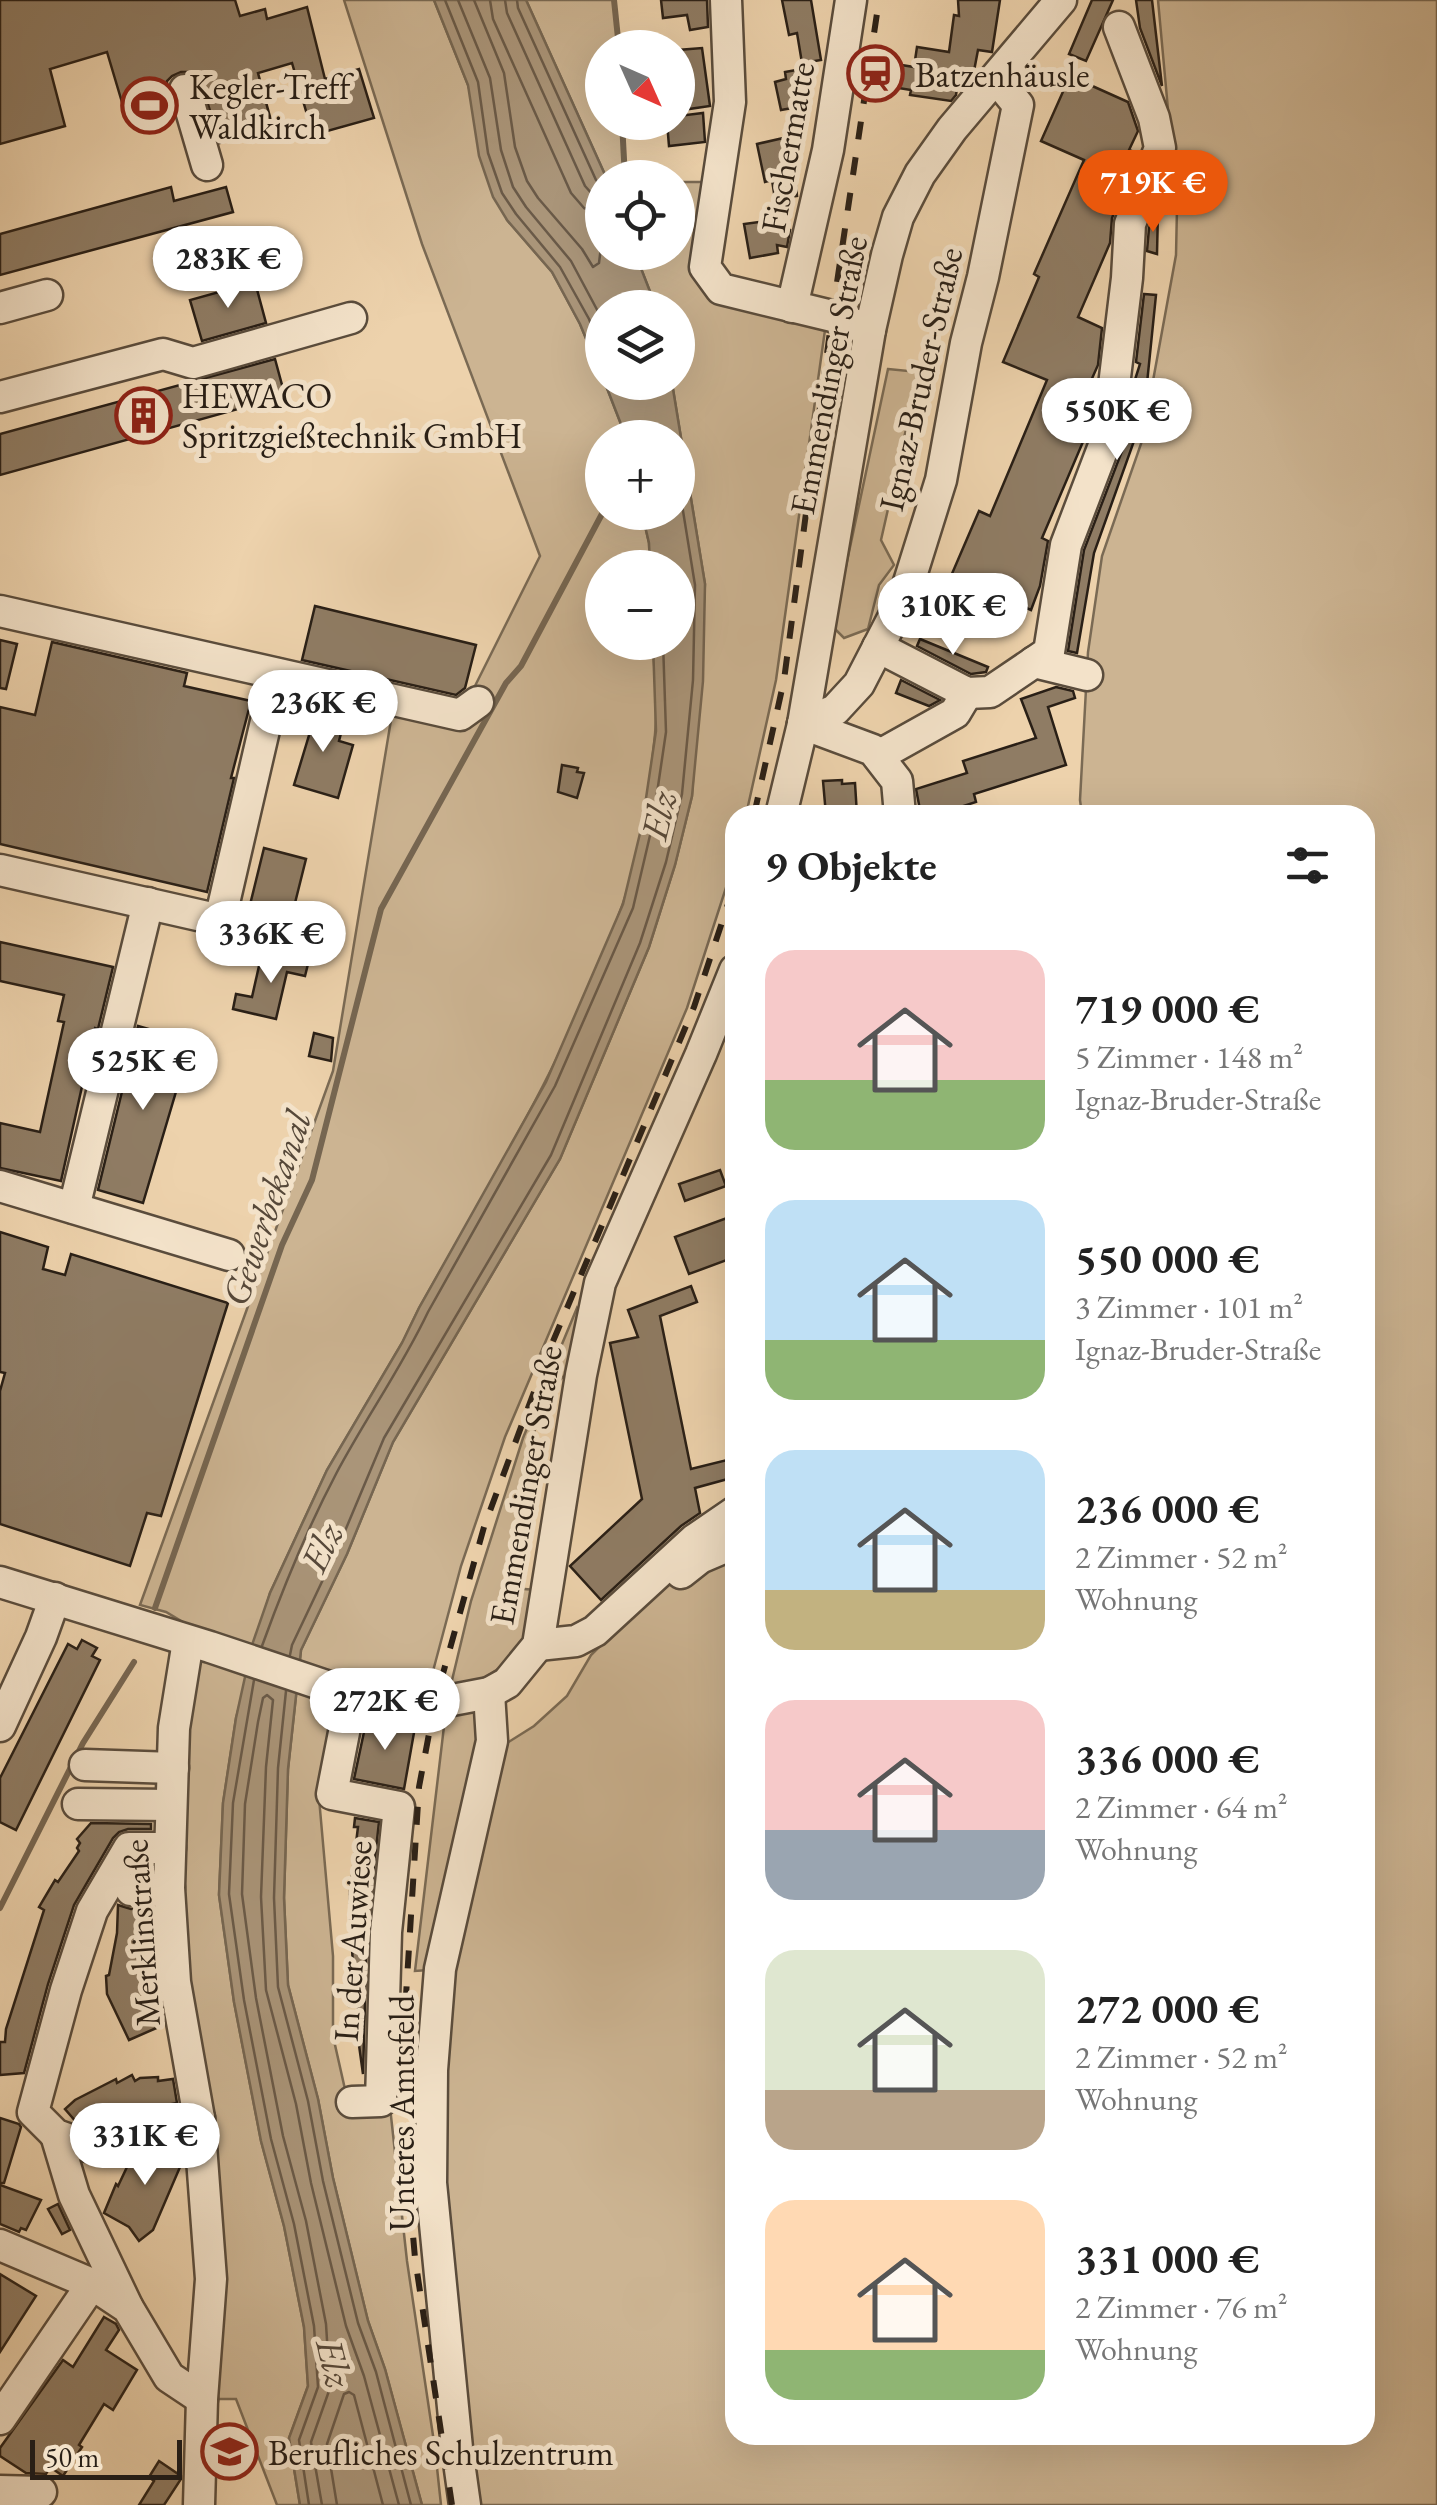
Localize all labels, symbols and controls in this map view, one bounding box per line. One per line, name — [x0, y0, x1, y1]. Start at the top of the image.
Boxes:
north arrow — [585, 30, 695, 140]
map controls — [585, 30, 695, 660]
station icon: Batzenhäusle — [846, 44, 906, 104]
place label: Batzenhäusle — [915, 52, 1090, 97]
street label: Fischermatte — [750, 58, 824, 236]
place label: Kegler-Treff Waldkirch — [189, 64, 354, 149]
sports icon: Kegler-Treff Waldkirch — [120, 76, 180, 136]
pin: 719K € — [1072, 150, 1234, 235]
button: locate — [585, 160, 695, 270]
text: 719K € — [1100, 161, 1206, 203]
pin: 283K € — [147, 226, 309, 311]
street label: Emmendinger Straße — [779, 232, 877, 518]
text: 283K € — [175, 237, 281, 279]
street label: Ignaz-Bruder-Straße — [868, 243, 972, 515]
button: layers — [585, 290, 695, 400]
place label: HEWACO Spritzgießtechnik GmbH — [182, 373, 522, 458]
pin: 550K € — [1036, 378, 1198, 463]
building icon: HEWACO Spritzgießtechnik GmbH — [113, 385, 173, 445]
text: 550K € — [1064, 389, 1170, 431]
button: + — [585, 420, 695, 530]
button: − — [585, 550, 695, 660]
pin: 310K € — [872, 573, 1034, 658]
text: 310K € — [900, 584, 1006, 626]
pin: 236K € — [242, 670, 404, 755]
text: 236K € — [270, 681, 376, 723]
water label: Elz — [628, 785, 687, 846]
text: 9 Objekte — [765, 838, 937, 893]
icon: filters — [1280, 838, 1335, 893]
pin: 336K € — [190, 901, 352, 986]
text: 336K € — [218, 912, 324, 954]
text: 719 000 € — [1075, 981, 1259, 1036]
icon: home — [845, 990, 965, 1110]
pin: 525K € — [62, 1028, 224, 1113]
text: 5 Zimmer · 148 m² — [1075, 1036, 1303, 1078]
text: 525K € — [90, 1039, 196, 1081]
text: Ignaz-Bruder-Straße — [1075, 1078, 1321, 1120]
water label: Gewerbekanal — [210, 1103, 323, 1312]
text: 550 000 € — [1075, 1231, 1259, 1286]
icon: home — [845, 1240, 965, 1360]
text: 3 Zimmer · 101 m² — [1075, 1286, 1303, 1328]
text: Ignaz-Bruder-Straße — [1075, 1328, 1321, 1370]
street label: Emmendinger Straße — [478, 1342, 572, 1628]
text: 236 000 € — [1075, 1481, 1259, 1536]
icon: home — [845, 1490, 965, 1610]
water label: Elz — [288, 1514, 354, 1581]
text: 2 Zimmer · 52 m² — [1075, 1536, 1288, 1578]
text: Wohnung — [1075, 1578, 1198, 1620]
pin: 272K € — [304, 1668, 466, 1753]
text: 272K € — [332, 1679, 438, 1721]
text: 336 000 € — [1075, 1731, 1259, 1786]
icon: home — [845, 1740, 965, 1860]
text: 2 Zimmer · 64 m² — [1075, 1786, 1288, 1828]
text: Wohnung — [1075, 1828, 1198, 1870]
street label: Merklinstraße — [112, 1838, 170, 2028]
street label: In der Auwiese — [323, 1839, 381, 2043]
text: 272 000 € — [1075, 1981, 1259, 2036]
icon: home — [845, 1990, 965, 2110]
street label: Unteres Amtsfeld — [379, 1995, 424, 2231]
text: 2 Zimmer · 52 m² — [1075, 2036, 1288, 2078]
text: Wohnung — [1075, 2078, 1198, 2120]
pin: 331K € — [64, 2103, 226, 2188]
text: 331K € — [92, 2114, 198, 2156]
text: 331 000 € — [1075, 2231, 1259, 2286]
icon: home — [845, 2240, 965, 2360]
text: 2 Zimmer · 76 m² — [1075, 2286, 1288, 2328]
text: Wohnung — [1075, 2328, 1198, 2370]
water label: Elz — [305, 2332, 365, 2393]
school or university icon: Berufliches Schulzentrum — [199, 2422, 259, 2482]
place label: Berufliches Schulzentrum — [268, 2430, 614, 2475]
scale bar — [30, 2435, 182, 2480]
text: 50 m — [45, 2439, 99, 2475]

